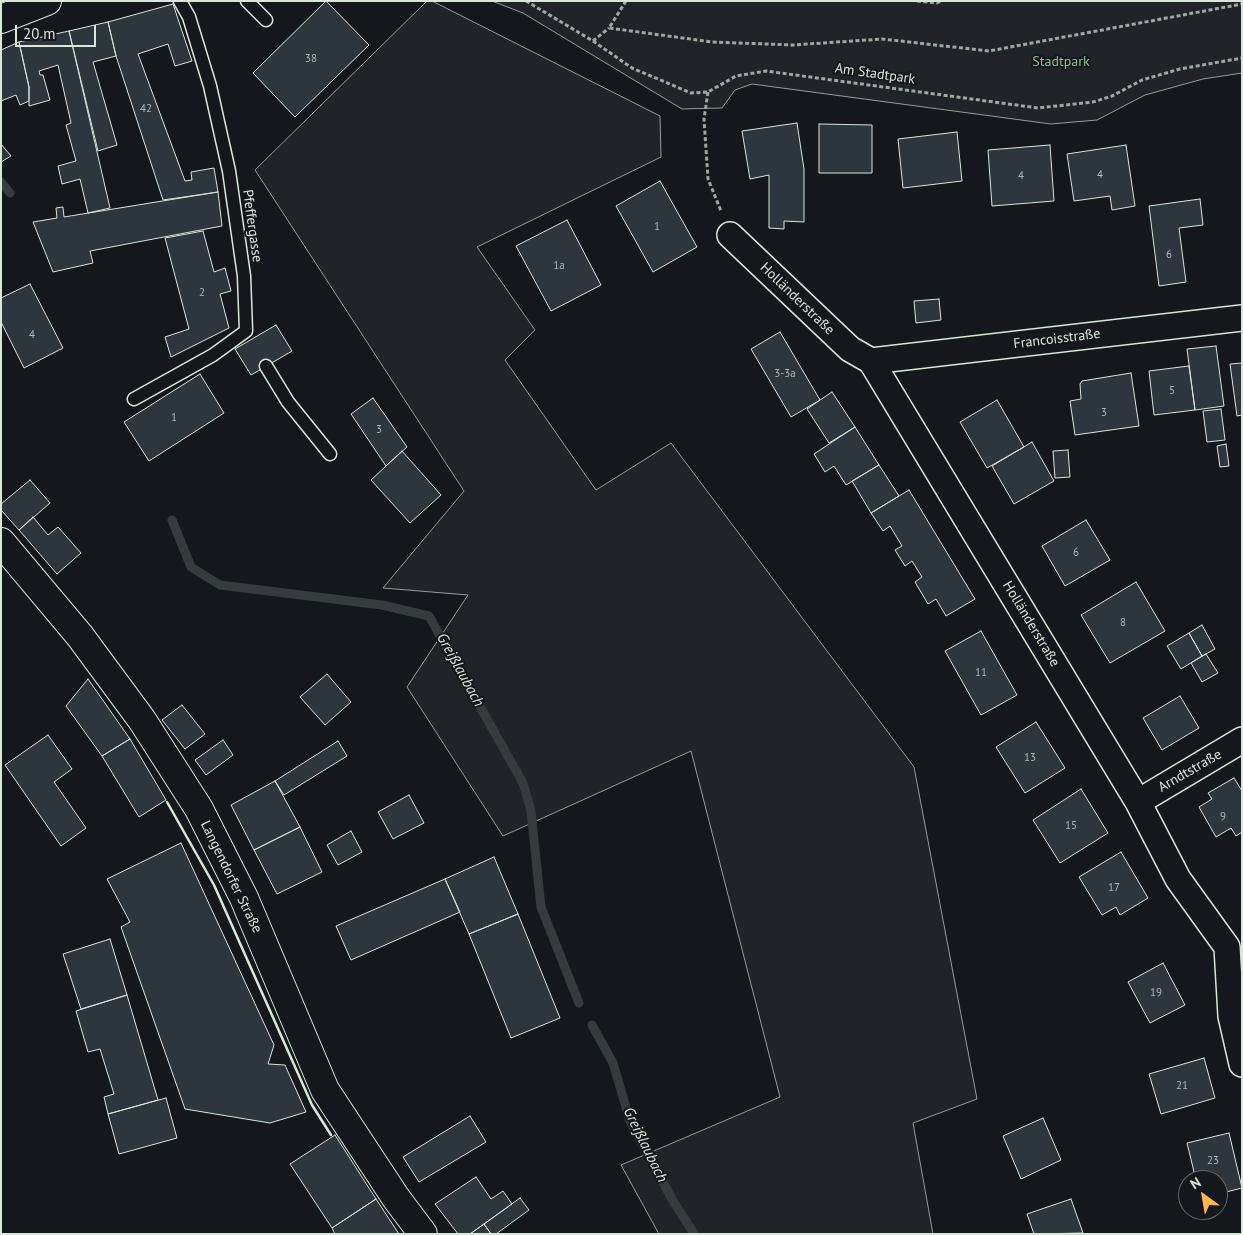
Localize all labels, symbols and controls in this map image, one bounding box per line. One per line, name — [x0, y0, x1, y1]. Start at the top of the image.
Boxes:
scale bar — [18, 15, 99, 47]
text: 20 m — [23, 24, 56, 43]
house number: 38 — [305, 52, 317, 66]
park label: Stadtpark — [1032, 54, 1090, 70]
street label: Am Stadtpark — [834, 60, 916, 88]
house number: 42 — [140, 102, 152, 116]
house number: 4 — [1097, 168, 1103, 182]
house number: 4 — [1018, 169, 1024, 183]
street label: Pfeffergasse — [239, 189, 265, 263]
house number: 1 — [654, 220, 660, 234]
house number: 6 — [1166, 248, 1172, 262]
house number: 1a — [553, 259, 565, 273]
street label: Holländerstraße — [756, 259, 838, 339]
house number: 2 — [199, 286, 205, 300]
street label: Francoisstraße — [1013, 325, 1101, 353]
house number: 4 — [29, 328, 35, 342]
house number: 3-3a — [774, 367, 796, 381]
house number: 5 — [1169, 384, 1175, 398]
house number: 3 — [1101, 406, 1107, 420]
house number: 1 — [171, 411, 177, 425]
house number: 3 — [376, 423, 382, 437]
house number: 6 — [1073, 546, 1079, 560]
street label: Holländerstraße — [999, 578, 1063, 670]
house number: 8 — [1120, 616, 1126, 630]
water label: Greißlaubach — [432, 630, 488, 710]
house number: 11 — [975, 666, 987, 680]
street label: Arndtstraße — [1155, 746, 1225, 796]
house number: 13 — [1024, 751, 1036, 765]
house number: 9 — [1220, 810, 1226, 824]
street label: Langendorfer Straße — [197, 818, 265, 936]
house number: 15 — [1065, 819, 1077, 833]
house number: 17 — [1108, 881, 1120, 895]
house number: 19 — [1150, 986, 1162, 1000]
house number: 21 — [1176, 1079, 1188, 1093]
water label: Greißlaubach — [619, 1105, 671, 1185]
house number: 23 — [1207, 1154, 1219, 1168]
north arrow — [1178, 1170, 1228, 1220]
text: N — [1187, 1173, 1204, 1193]

